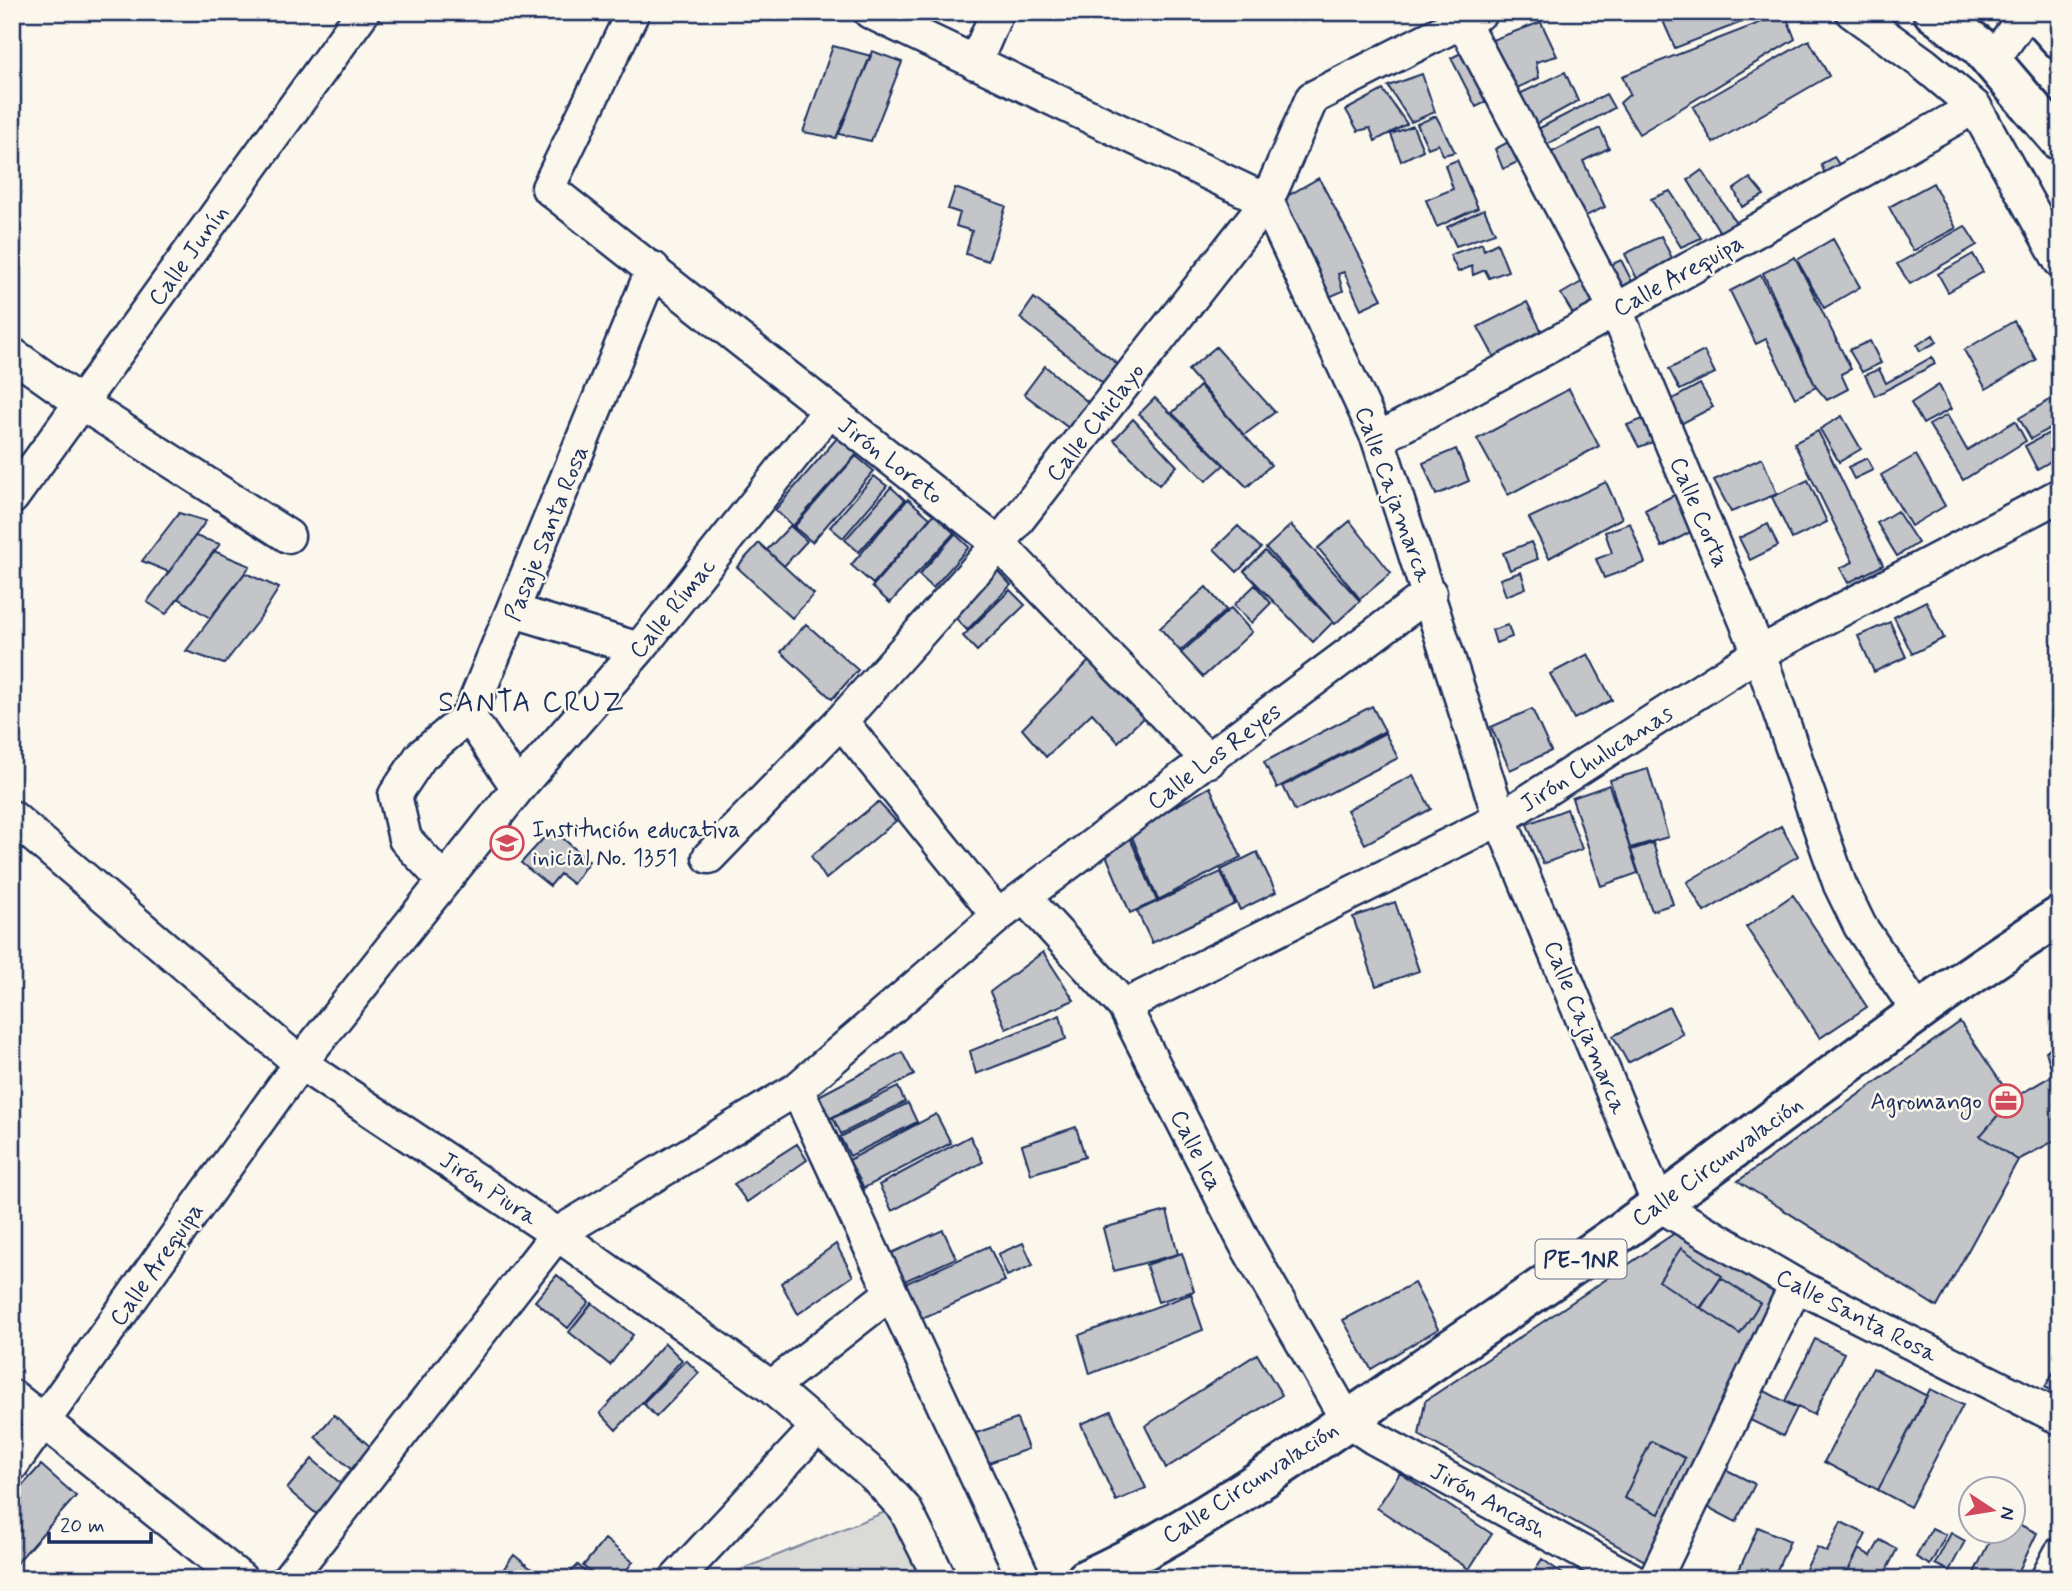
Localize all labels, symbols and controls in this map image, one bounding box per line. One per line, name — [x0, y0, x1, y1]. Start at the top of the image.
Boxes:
street label: Calle Junín — [142, 199, 236, 313]
street label: Calle Arequipa — [1608, 228, 1749, 325]
street label: Calle Chiclayo — [1040, 357, 1152, 489]
street label: Calle Cajamarca — [1346, 402, 1439, 587]
street label: Jirón Loreto — [831, 410, 949, 512]
street label: Pasaje Santa Rosa — [498, 441, 597, 626]
street label: Calle Corta — [1661, 452, 1736, 573]
street label: Calle Rímac — [623, 552, 723, 666]
district label: SANTA CRUZ — [438, 685, 626, 722]
street label: Calle Los Reyes — [1141, 696, 1289, 818]
street label: Jirón Chulucanas — [1514, 698, 1680, 820]
place label: Institución educativa inicial No. 1351 — [532, 815, 740, 874]
school or university icon: Institución educativa inicial No. 1351 — [488, 824, 526, 862]
street label: Calle Cajamarca — [1536, 936, 1634, 1119]
office icon: Agromango — [1987, 1082, 2025, 1120]
place label: Agromango — [1870, 1087, 1982, 1120]
street label: Calle Circunvalación — [1626, 1090, 1810, 1235]
street label: Calle Ica — [1162, 1105, 1229, 1197]
street label: Jirón Piura — [433, 1145, 544, 1234]
street label: Calle Arequipa — [103, 1197, 211, 1333]
road number: PE-1NR — [1536, 1240, 1626, 1278]
street label: Calle Santa Rosa — [1770, 1262, 1943, 1371]
street label: Calle Circunvalación — [1157, 1415, 1345, 1552]
street label: Jirón Ancash — [1424, 1456, 1552, 1546]
north arrow — [1956, 1476, 2026, 1546]
scale bar — [49, 1500, 150, 1544]
text: N — [1994, 1504, 2021, 1522]
text: 20 m — [60, 1512, 105, 1540]

